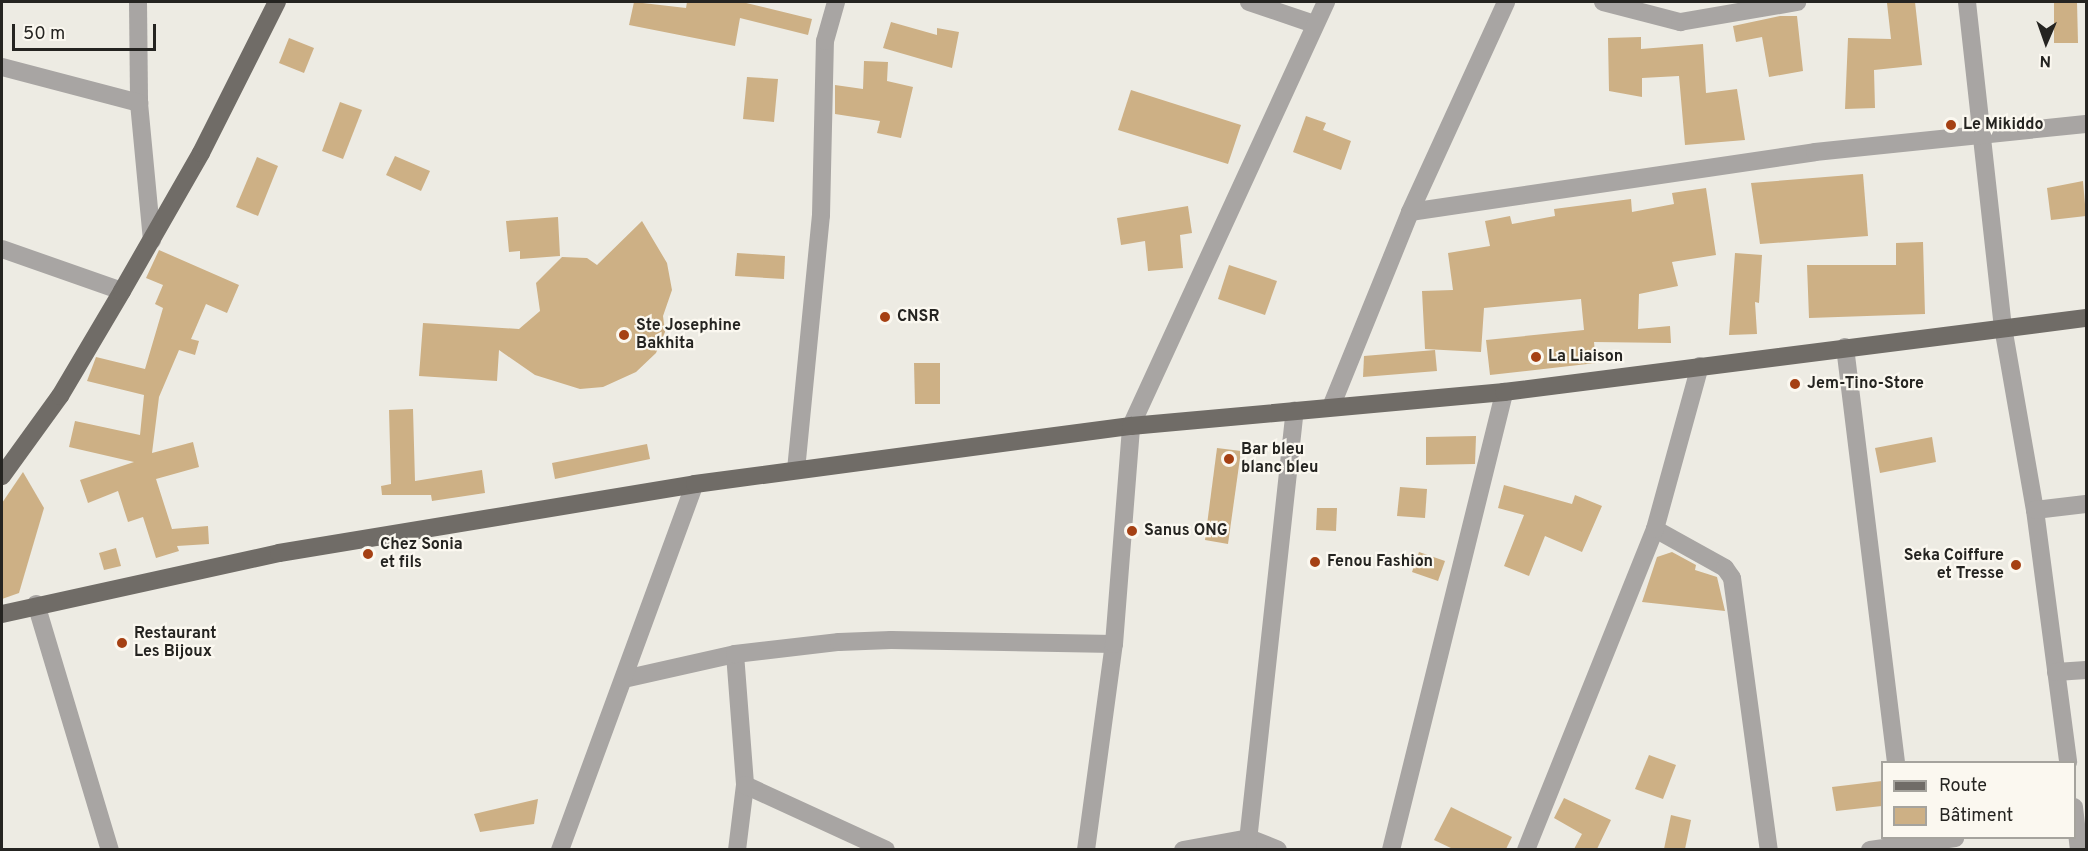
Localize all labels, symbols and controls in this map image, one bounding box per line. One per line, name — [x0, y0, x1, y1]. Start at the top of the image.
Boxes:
scale bar — [15, 12, 159, 50]
north arrow — [2016, 12, 2076, 72]
text: 50 m — [23, 23, 65, 46]
text: N — [2039, 50, 2051, 70]
place label: Le Mikiddo — [1963, 115, 2043, 135]
marker: Le Mikiddo — [1944, 118, 1958, 132]
place label: CNSR — [897, 307, 939, 327]
marker: CNSR — [878, 310, 892, 324]
place label: Ste Josephine Bakhita — [636, 316, 741, 354]
marker: Ste Josephine Bakhita — [617, 328, 631, 342]
place label: La Liaison — [1548, 347, 1623, 367]
marker: La Liaison — [1529, 350, 1543, 364]
place label: Jem-Tino-Store — [1807, 374, 1924, 394]
marker: Jem-Tino-Store — [1788, 377, 1802, 391]
place label: Bar bleu blanc bleu — [1241, 440, 1318, 478]
marker: Bar bleu blanc bleu — [1222, 452, 1236, 466]
place label: Sanus ONG — [1144, 521, 1228, 541]
marker: Sanus ONG — [1125, 524, 1139, 538]
place label: Chez Sonia et fils — [380, 535, 463, 573]
place label: Seka Coiffure et Tresse — [1904, 546, 2004, 584]
marker: Chez Sonia et fils — [361, 547, 375, 561]
place label: Fenou Fashion — [1327, 552, 1433, 572]
marker: Fenou Fashion — [1308, 555, 1322, 569]
marker: Seka Coiffure et Tresse — [2009, 558, 2023, 572]
place label: Restaurant Les Bijoux — [134, 624, 217, 662]
marker: Restaurant Les Bijoux — [115, 636, 129, 650]
legend — [1881, 761, 2076, 839]
text: Route — [1939, 775, 1987, 798]
text: Bâtiment — [1939, 805, 2013, 828]

